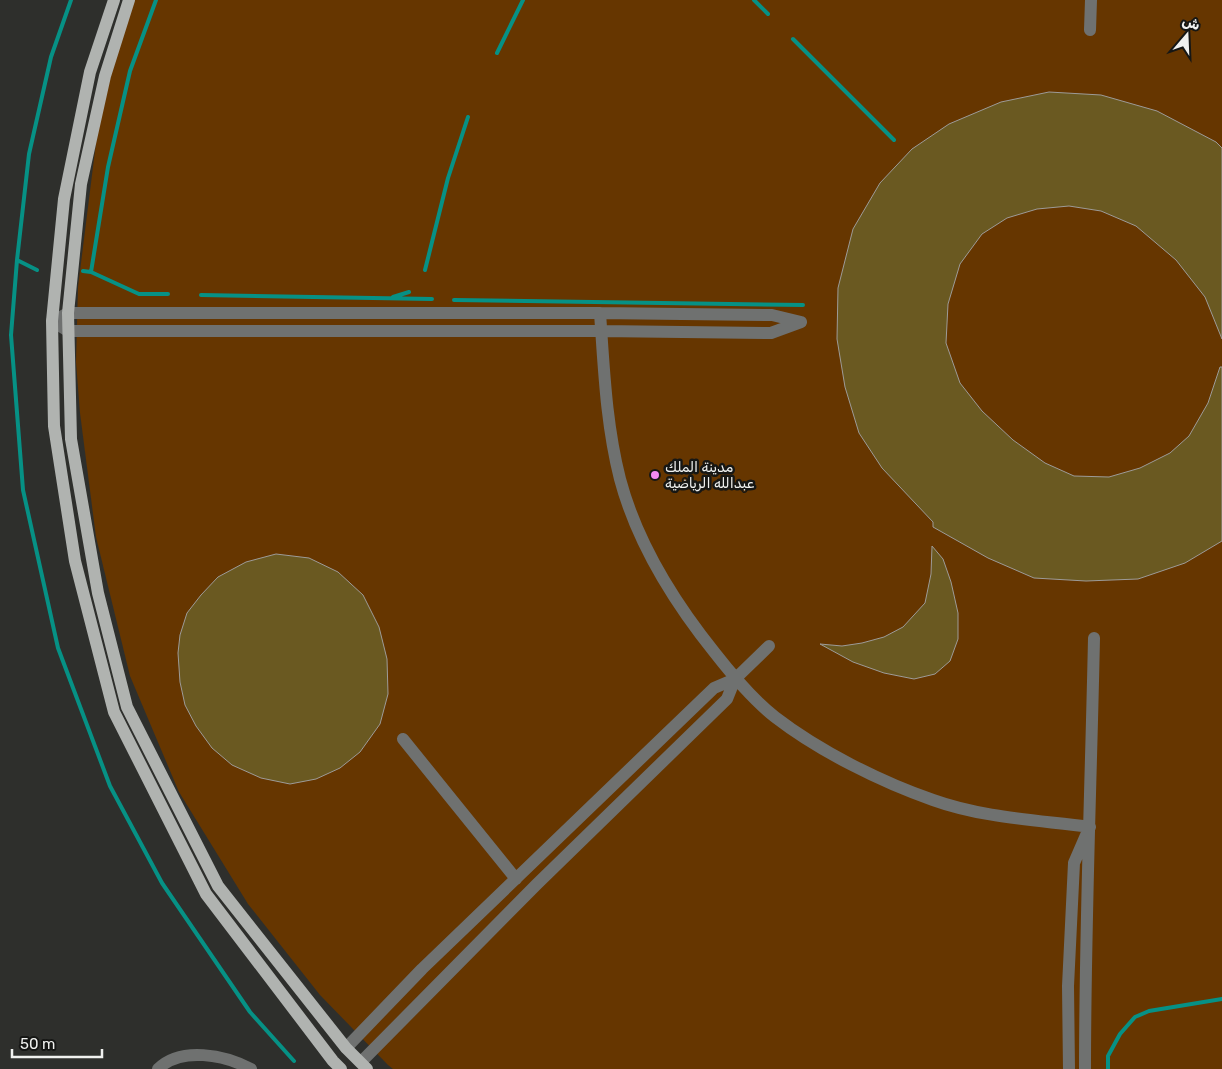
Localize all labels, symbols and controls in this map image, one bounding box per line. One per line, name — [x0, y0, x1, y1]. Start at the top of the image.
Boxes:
north arrow — [1162, 10, 1212, 60]
text: ش — [1180, 12, 1202, 34]
place label: مدينة الملك عبدالله الرياضية — [665, 459, 755, 492]
marker: مدينة الملك عبدالله الرياضية — [649, 469, 661, 481]
scale bar — [12, 1026, 102, 1058]
text: 50 m — [20, 1035, 55, 1053]

